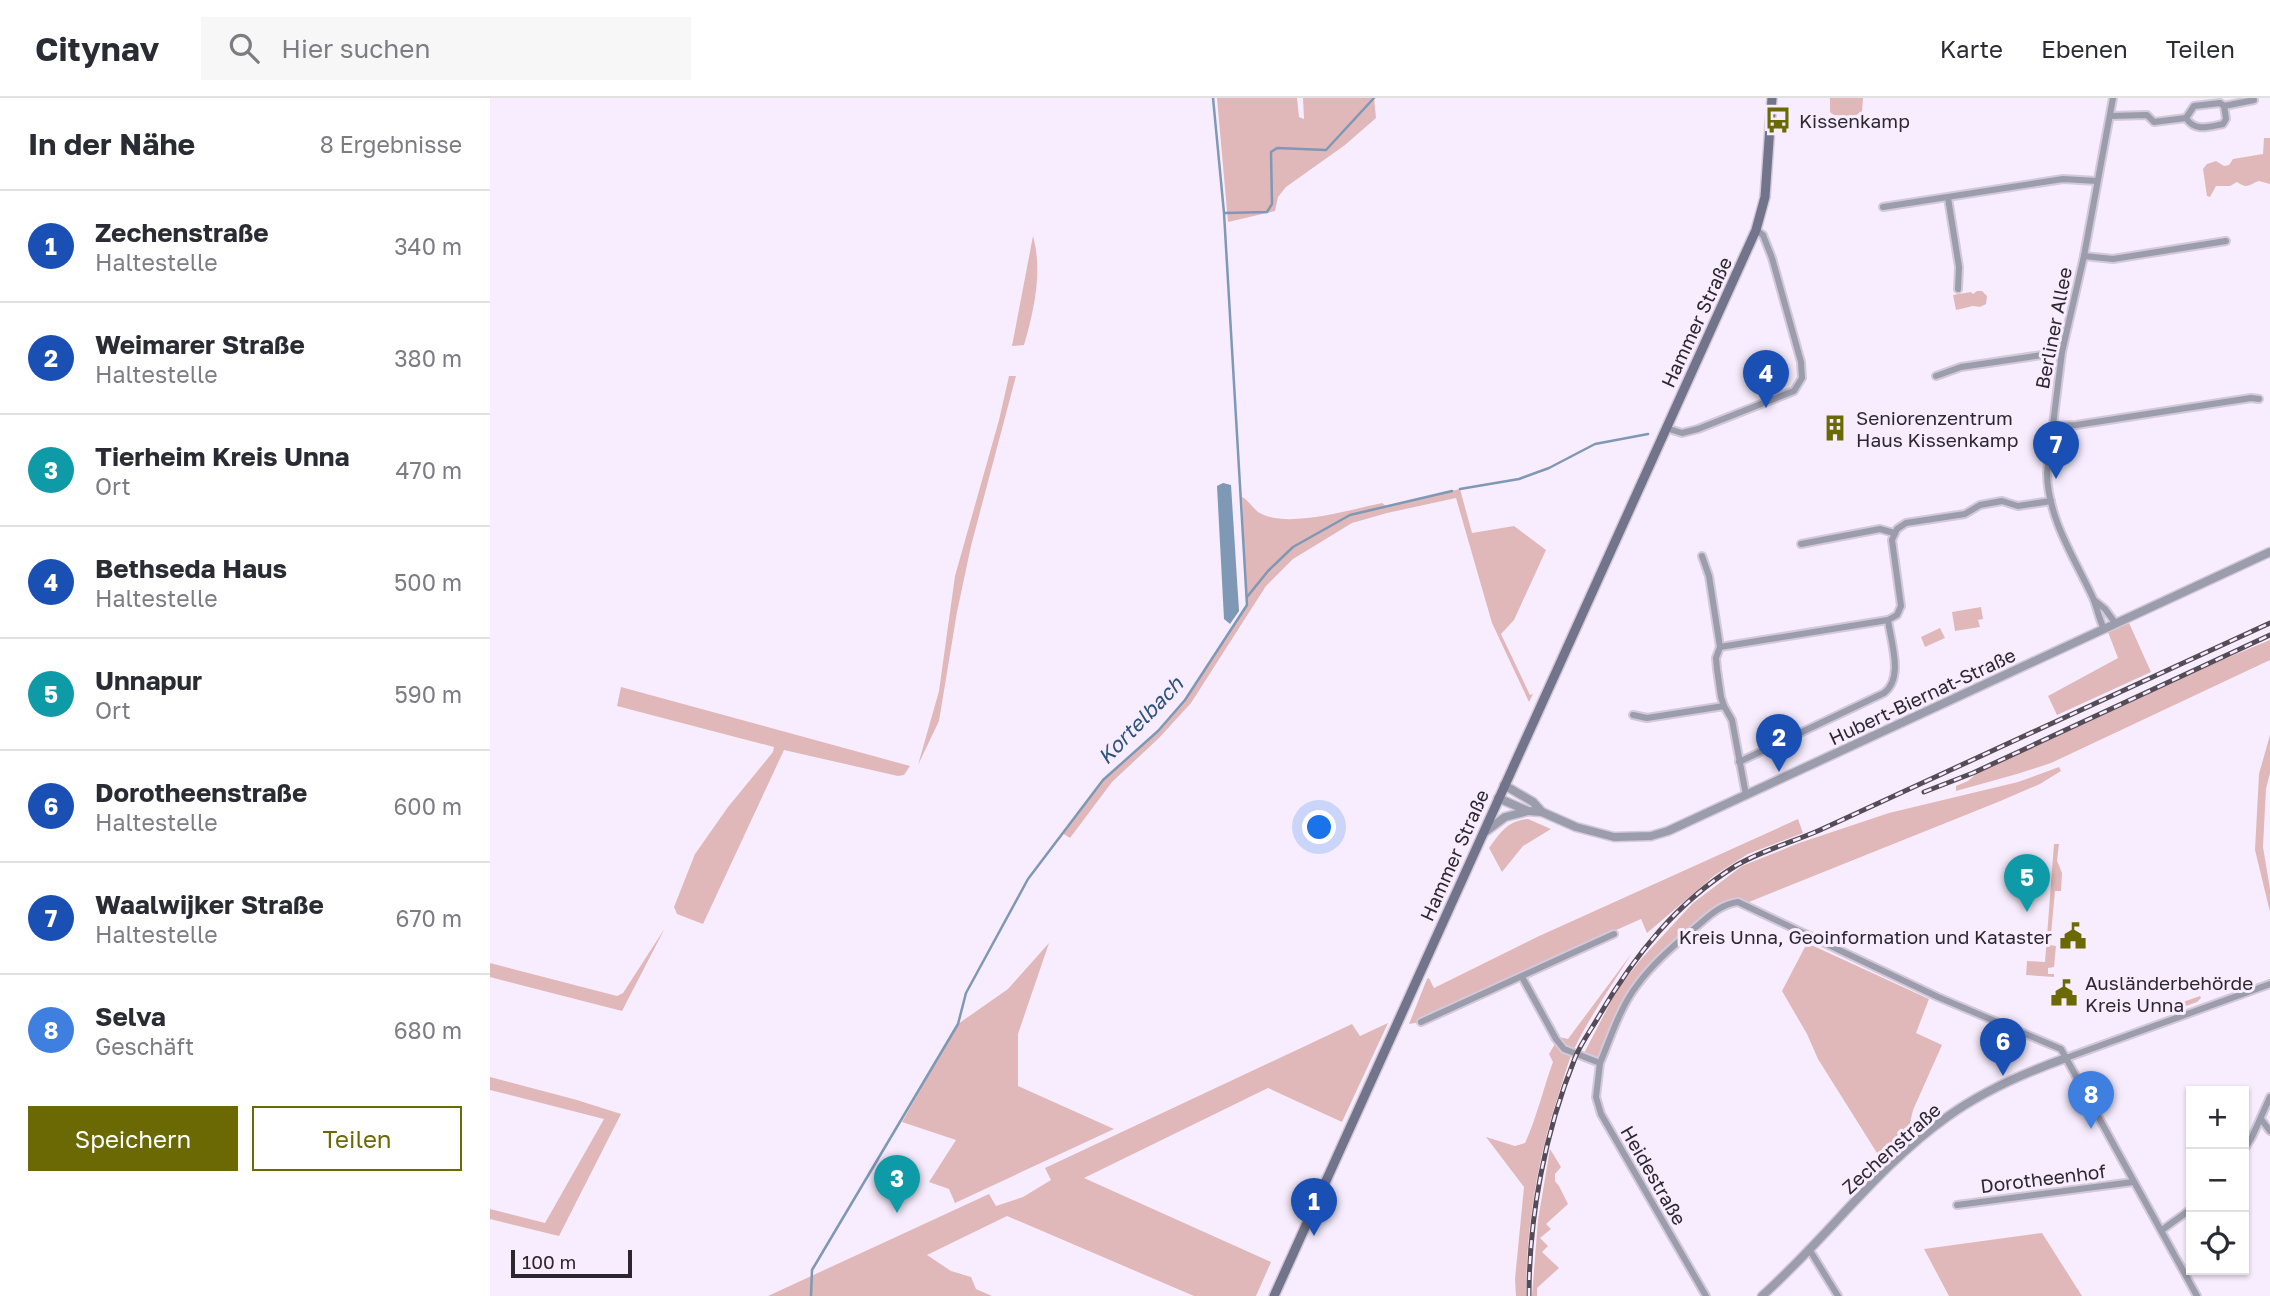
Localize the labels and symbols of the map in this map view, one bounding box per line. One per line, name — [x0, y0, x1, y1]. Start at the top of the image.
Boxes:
bus stop icon: Kissenkamp — [1763, 105, 1793, 135]
place label: Kissenkamp — [1799, 109, 1910, 132]
street label: Hammer Straße — [1656, 253, 1736, 391]
street label: Berliner Allee — [2030, 265, 2076, 391]
pin: 4 — [1743, 350, 1789, 408]
place label: Seniorenzentrum Haus Kissenkamp — [1856, 406, 2018, 451]
building icon: Seniorenzentrum Haus Kissenkamp — [1820, 413, 1850, 443]
pin: 7 — [2033, 421, 2079, 479]
street label: Hubert-Biernat-Straße — [1825, 643, 2019, 749]
water label: Kortelbach — [1092, 670, 1189, 769]
pin: 2 — [1756, 714, 1802, 772]
street label: Hammer Straße — [1415, 786, 1493, 924]
your location — [1302, 810, 1336, 844]
pin: 5 — [2004, 854, 2050, 912]
public building icon: Kreis Unna, Geoinformation und Kataster — [2058, 921, 2088, 951]
place label: Kreis Unna, Geoinformation und Kataster — [1679, 925, 2053, 948]
place label: Ausländerbehörde Kreis Unna — [2085, 971, 2253, 1016]
public building icon: Ausländerbehörde Kreis Unna — [2049, 978, 2079, 1008]
pin: 6 — [1980, 1018, 2026, 1076]
pin: 8 — [2068, 1071, 2114, 1129]
street label: Zechenstraße — [1837, 1098, 1945, 1198]
street label: Heidestraße — [1616, 1121, 1692, 1229]
pin: 3 — [874, 1155, 920, 1213]
street label: Dorotheenhof — [1979, 1159, 2107, 1197]
pin: 1 — [1291, 1178, 1337, 1236]
scale bar — [511, 1247, 632, 1279]

